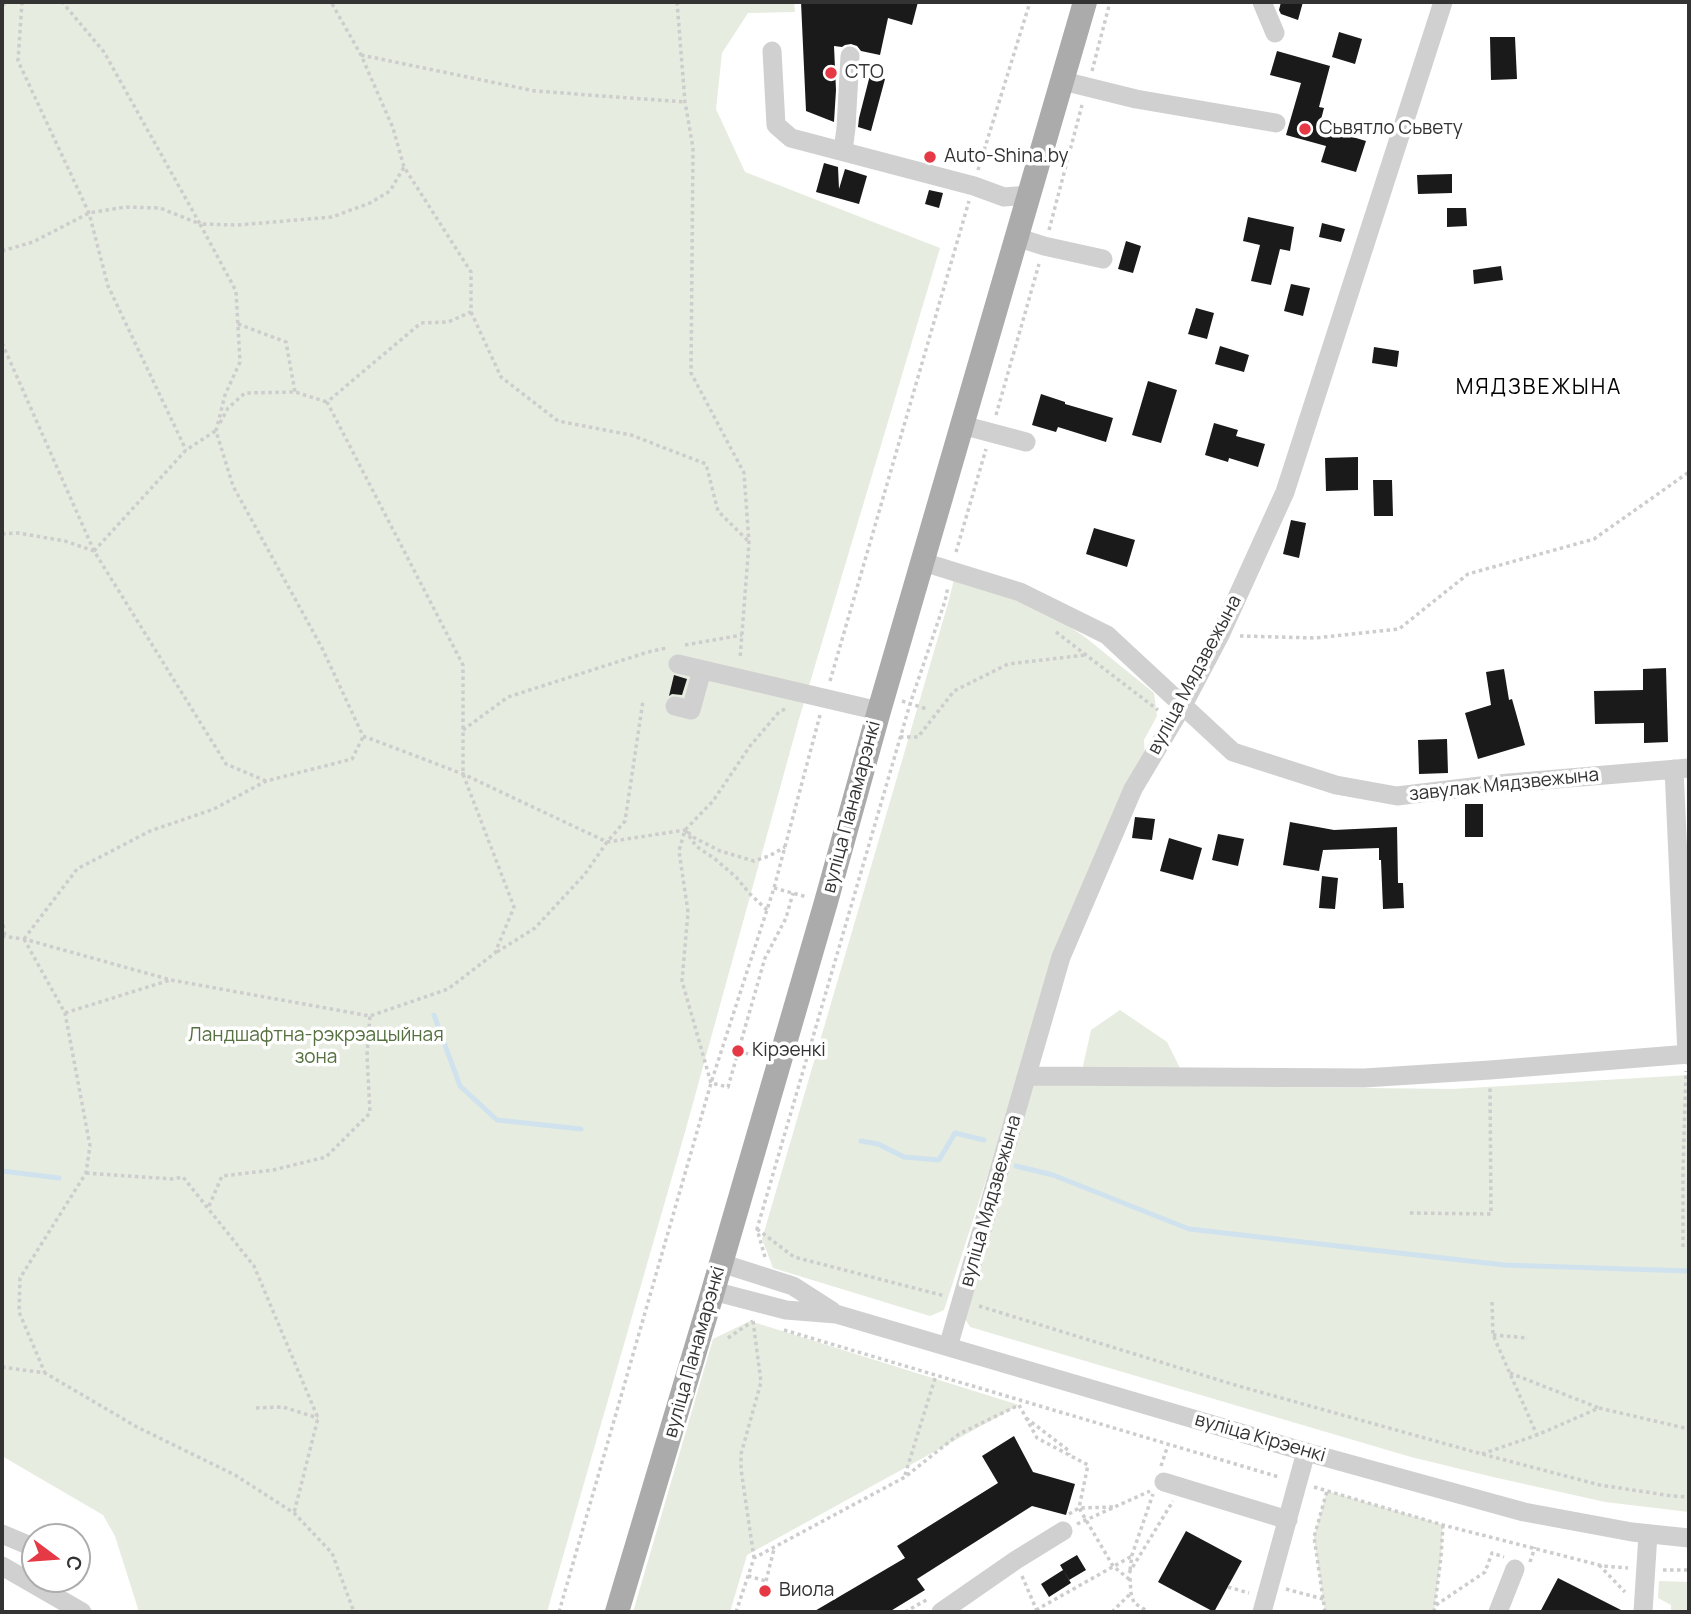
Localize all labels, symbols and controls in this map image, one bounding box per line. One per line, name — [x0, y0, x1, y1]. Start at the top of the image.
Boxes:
place label: СТО — [845, 62, 884, 84]
marker: СТО — [823, 65, 839, 81]
place label: Сьвятло Сьвету — [1319, 118, 1463, 140]
marker: Сьвятло Сьвету — [1297, 121, 1313, 137]
place label: Auto-Shina.by — [944, 146, 1069, 168]
marker: Auto-Shina.by — [922, 149, 938, 165]
district label: МЯДЗВЕЖЫНА — [1457, 375, 1621, 401]
street label: вуліца Мядзвежына — [1143, 591, 1247, 759]
street label: вуліца Панамарэнкі — [818, 718, 886, 896]
street label: завулак Мядзвежына — [1408, 764, 1600, 806]
park label: Ландшафтна-рэкрэацыйная зона — [188, 1025, 444, 1069]
place label: Кірэенкі — [752, 1040, 826, 1062]
marker: Кірэенкі — [730, 1043, 746, 1059]
street label: вуліца Мядзвежына — [956, 1113, 1026, 1289]
street label: вуліца Панамарэнкі — [660, 1264, 730, 1440]
street label: вуліца Кірэенкі — [1192, 1408, 1328, 1468]
north arrow — [21, 1523, 91, 1593]
text: С — [60, 1553, 89, 1574]
place label: Виола — [779, 1580, 834, 1602]
marker: Виола — [757, 1583, 773, 1599]

